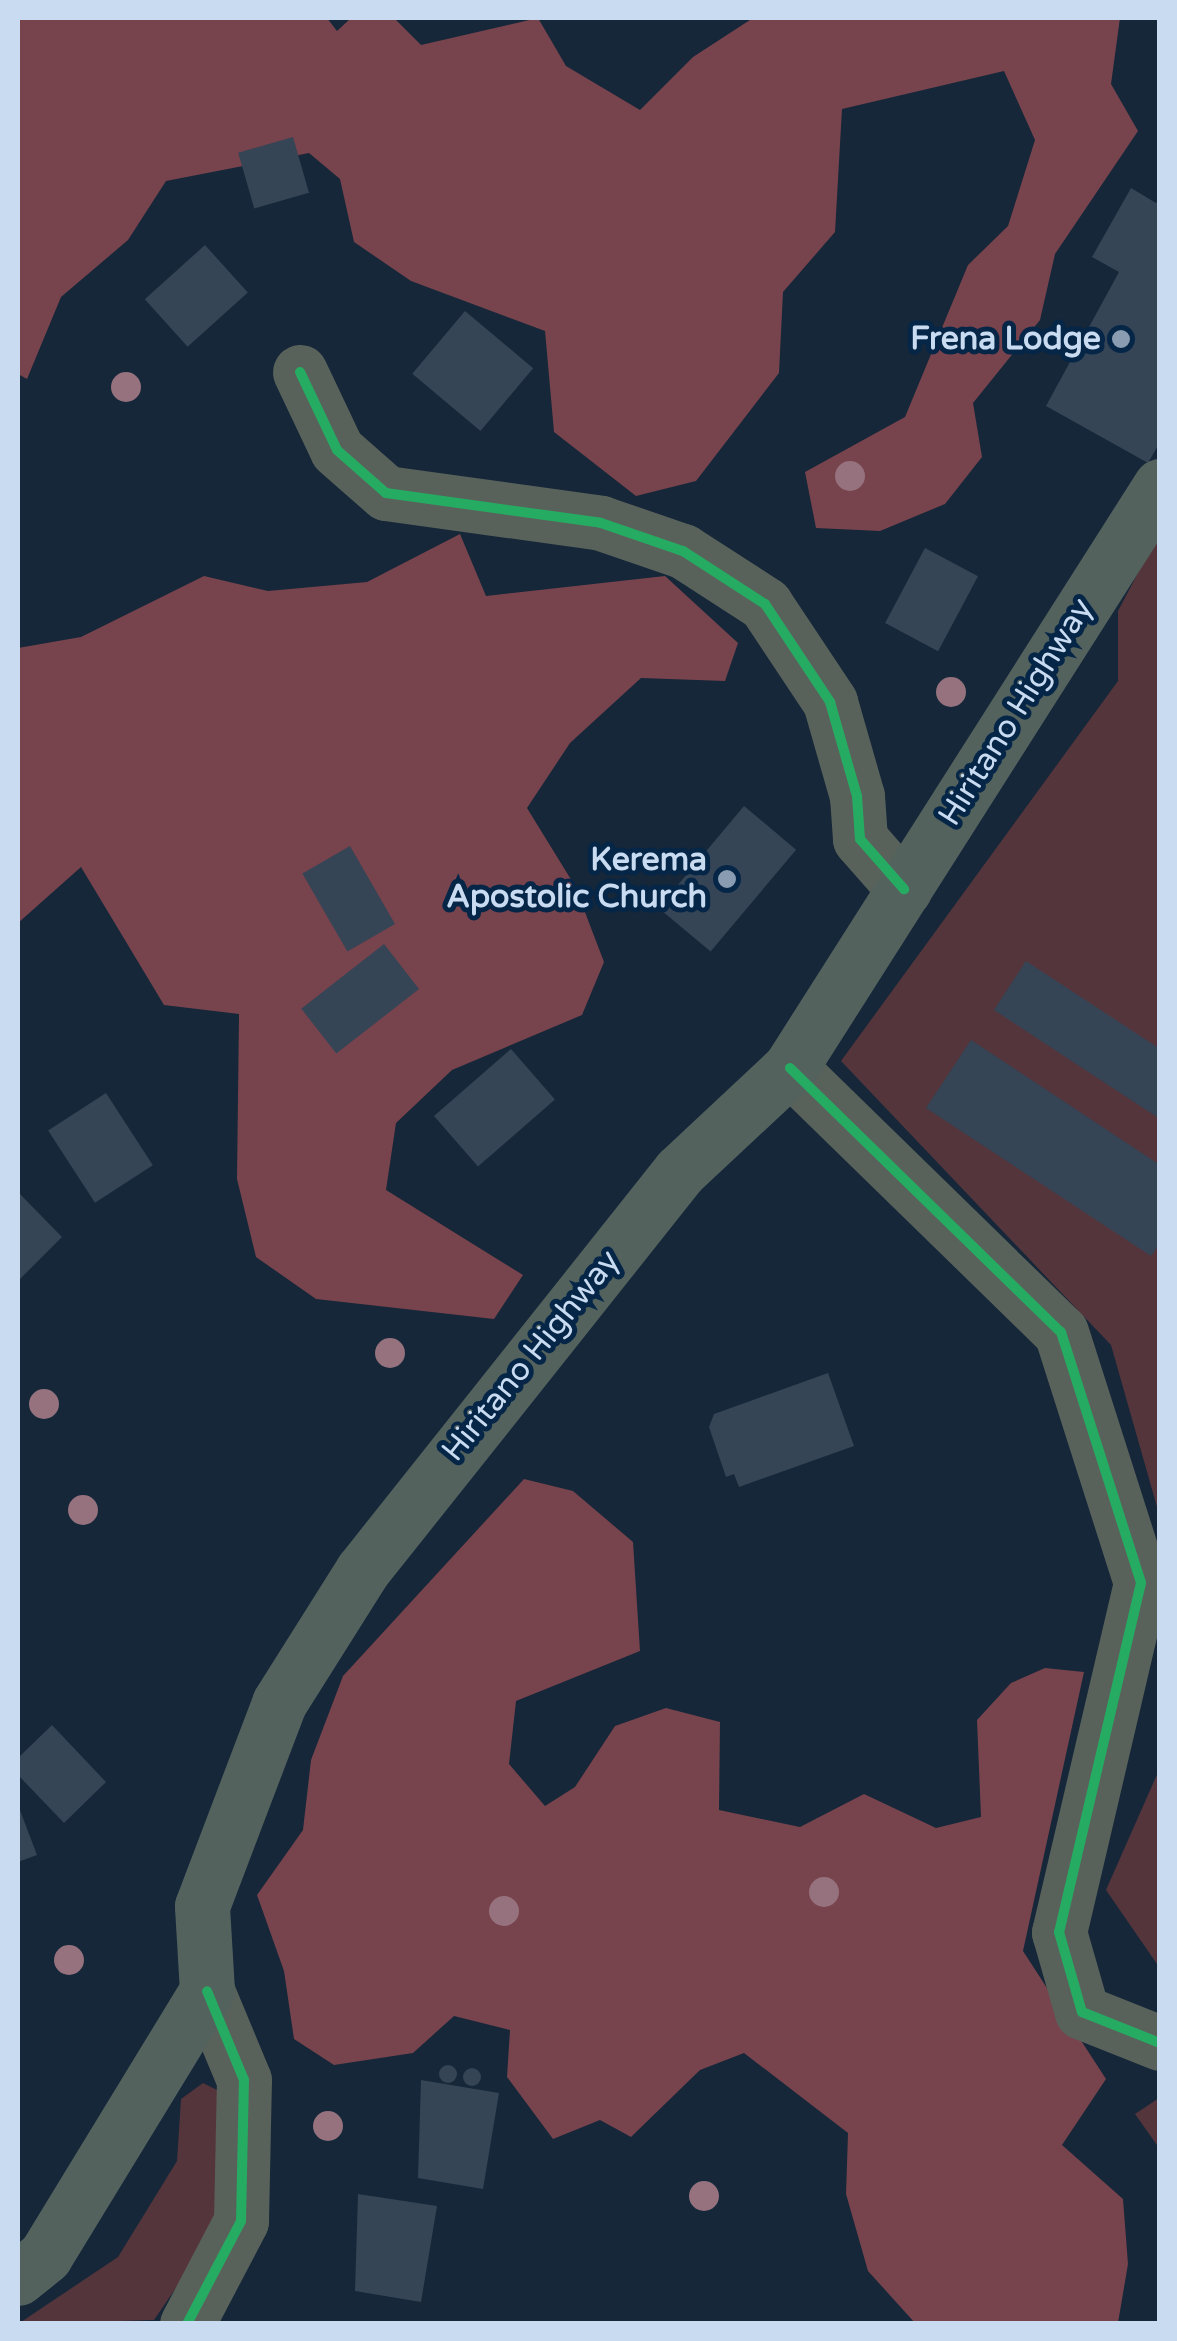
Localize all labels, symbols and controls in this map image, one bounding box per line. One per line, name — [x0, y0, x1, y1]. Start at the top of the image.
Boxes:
place label: Frena Lodge — [910, 320, 1101, 358]
marker: Frena Lodge — [1110, 328, 1132, 350]
street label: Hiritano Highway — [931, 591, 1101, 833]
place label: Kerema Apostolic Church — [446, 842, 707, 917]
marker: Kerema Apostolic Church — [716, 868, 738, 890]
street label: Hiritano Highway — [434, 1243, 628, 1469]

